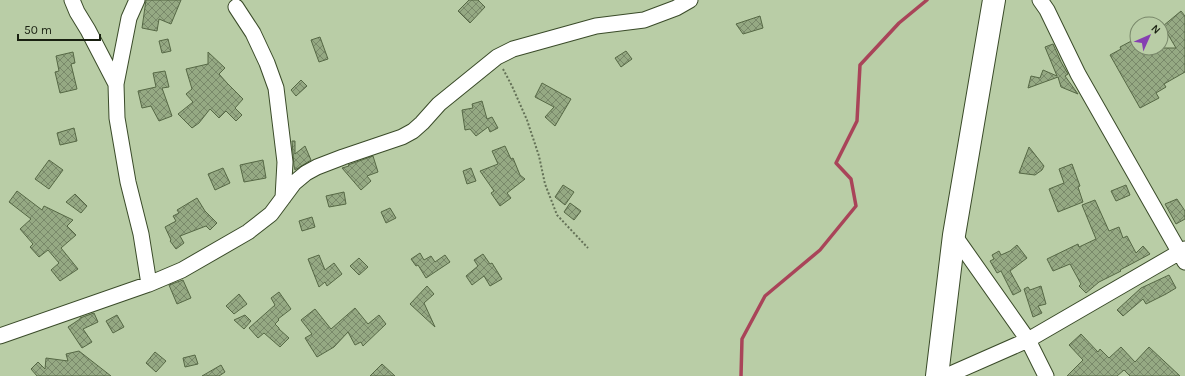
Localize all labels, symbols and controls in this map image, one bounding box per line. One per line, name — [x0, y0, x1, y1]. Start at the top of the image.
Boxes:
scale bar — [18, 16, 100, 42]
north arrow — [1129, 16, 1169, 56]
text: N — [1148, 22, 1163, 37]
text: 50 m — [24, 23, 52, 37]

